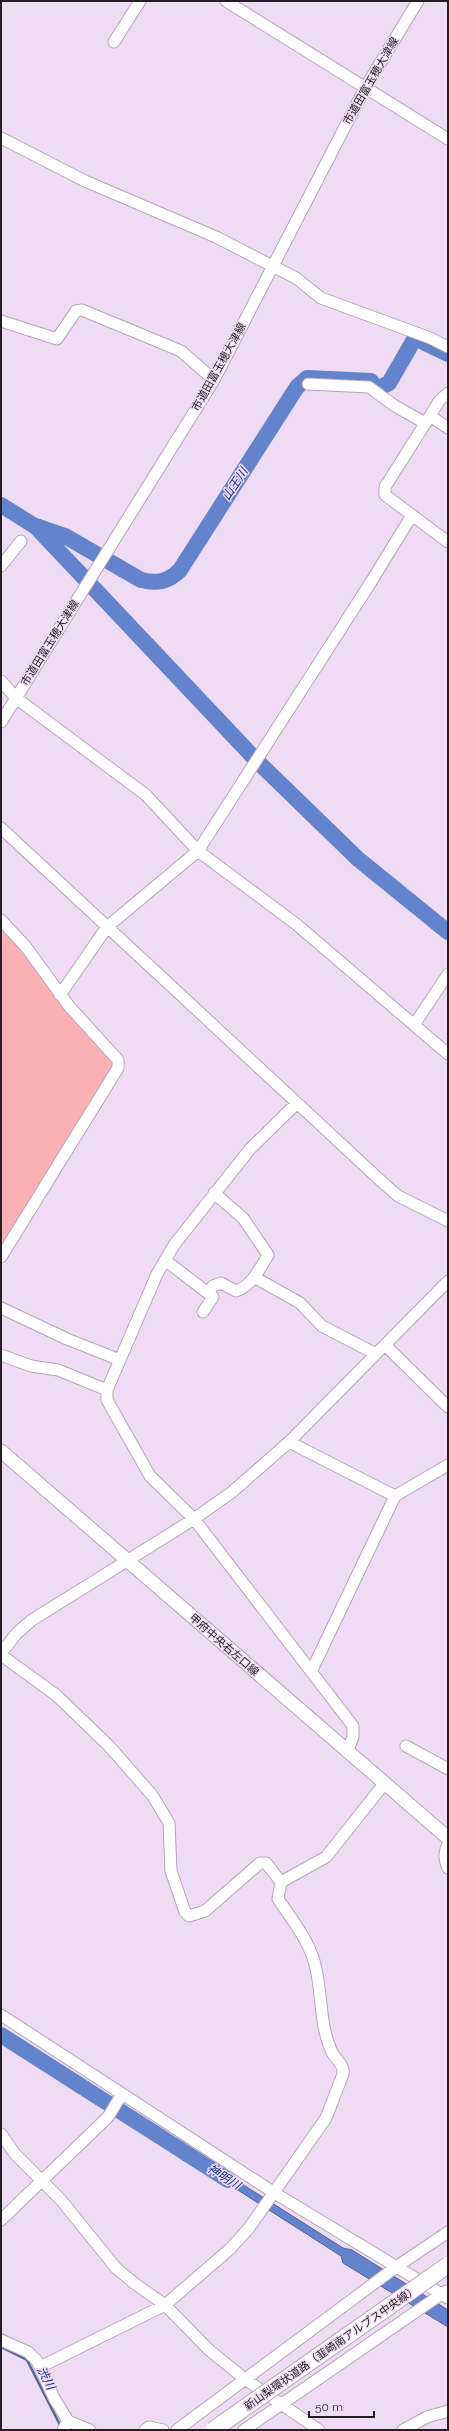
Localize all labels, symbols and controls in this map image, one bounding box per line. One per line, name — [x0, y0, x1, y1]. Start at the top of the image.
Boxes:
street label: 市道田富玉穂大津線 — [341, 35, 401, 127]
street label: 市道田富玉穂大津線 — [189, 321, 249, 413]
water label: 山王川 — [219, 463, 252, 503]
street label: 市道田富玉穂大津線 — [18, 598, 82, 688]
street label: 甲府中央右左口線 — [187, 1611, 261, 1679]
water label: 神明川 — [205, 2162, 245, 2194]
street label: 新山梨環状道路（韮崎南アルプス中央線） — [242, 2283, 420, 2413]
water label: 渋川 — [34, 2364, 59, 2394]
scale bar — [309, 2393, 374, 2419]
text: 50 m — [315, 2400, 343, 2414]

